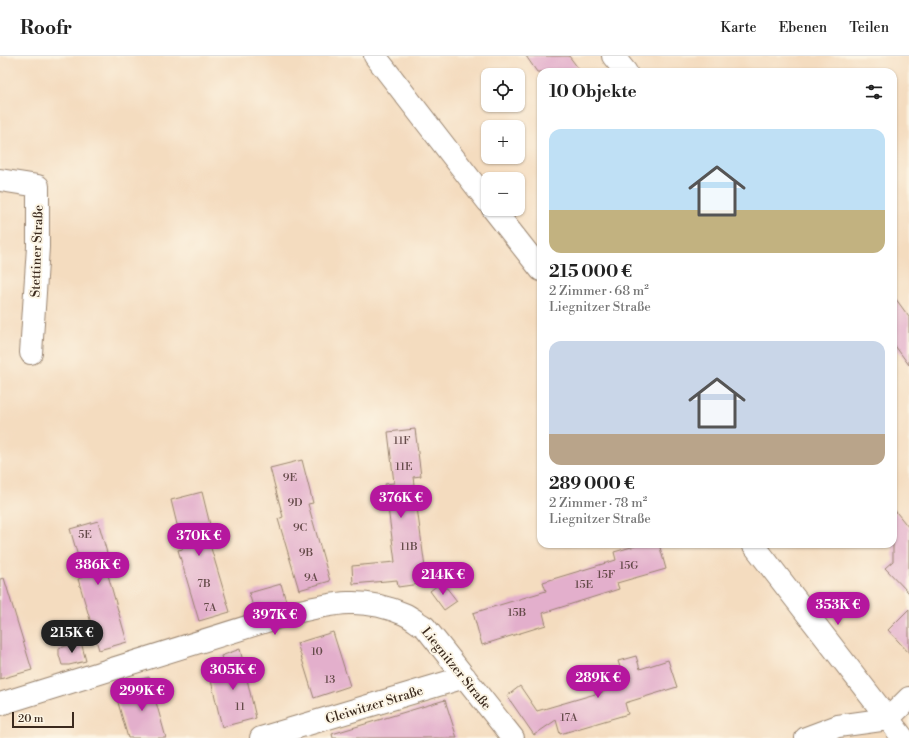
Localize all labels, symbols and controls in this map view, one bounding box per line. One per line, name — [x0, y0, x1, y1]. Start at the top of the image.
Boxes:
text: Roofr — [20, 16, 72, 40]
text: Karte — [720, 19, 757, 37]
text: Ebenen — [779, 19, 827, 37]
text: Teilen — [849, 19, 889, 37]
map controls — [481, 68, 525, 216]
button: locate — [481, 68, 525, 112]
text: 10 Objekte — [549, 81, 637, 103]
icon: filters — [863, 81, 885, 103]
button: + — [481, 120, 525, 164]
icon: home — [681, 155, 753, 227]
button: − — [481, 172, 525, 216]
street label: Stettiner Straße — [27, 204, 47, 298]
text: 215 000 € — [549, 261, 632, 283]
text: 2 Zimmer · 68 m² — [549, 283, 649, 299]
text: Liegnitzer Straße — [549, 299, 651, 315]
icon: home — [681, 367, 753, 439]
house number: 11F — [393, 434, 411, 448]
house number: 11E — [395, 460, 413, 474]
house number: 9E — [283, 471, 298, 485]
text: 289 000 € — [549, 473, 635, 495]
pin: 376K € — [368, 485, 434, 519]
text: 376K € — [379, 490, 423, 506]
text: 2 Zimmer · 78 m² — [549, 495, 647, 511]
house number: 9D — [287, 496, 303, 510]
text: Liegnitzer Straße — [549, 511, 651, 527]
house number: 9C — [293, 521, 307, 535]
pin: 370K € — [166, 523, 232, 557]
house number: 5E — [78, 528, 92, 542]
text: 370K € — [176, 528, 222, 544]
house number: 11B — [400, 540, 418, 554]
house number: 9B — [299, 546, 313, 560]
pin: 386K € — [65, 552, 131, 586]
text: 386K € — [75, 557, 121, 573]
house number: 15G — [620, 559, 638, 573]
pin: 214K € — [410, 562, 476, 596]
text: 214K € — [421, 567, 465, 583]
house number: 15F — [597, 568, 615, 582]
house number: 9A — [304, 571, 319, 585]
house number: 7B — [197, 577, 211, 591]
house number: 15E — [575, 578, 594, 592]
pin: 353K € — [805, 592, 871, 626]
text: 353K € — [816, 597, 860, 613]
house number: 7A — [203, 601, 217, 615]
pin: 397K € — [242, 602, 308, 636]
house number: 15B — [508, 606, 527, 620]
text: 397K € — [253, 607, 297, 623]
pin: 215K € — [39, 620, 105, 654]
street label: Liegnitzer Straße — [418, 624, 495, 714]
text: 215K € — [50, 625, 94, 641]
house number: 10 — [311, 645, 323, 659]
pin: 305K € — [200, 657, 266, 691]
text: 305K € — [210, 662, 256, 678]
pin: 289K € — [565, 665, 631, 699]
text: 289K € — [575, 670, 621, 686]
house number: 13 — [325, 673, 335, 687]
pin: 299K € — [109, 678, 175, 712]
street label: Gleiwitzer Straße — [324, 682, 425, 727]
text: 299K € — [119, 683, 165, 699]
house number: 11 — [235, 700, 245, 714]
scale bar — [12, 710, 74, 729]
house number: 17A — [560, 711, 578, 725]
text: 20 m — [18, 712, 43, 726]

